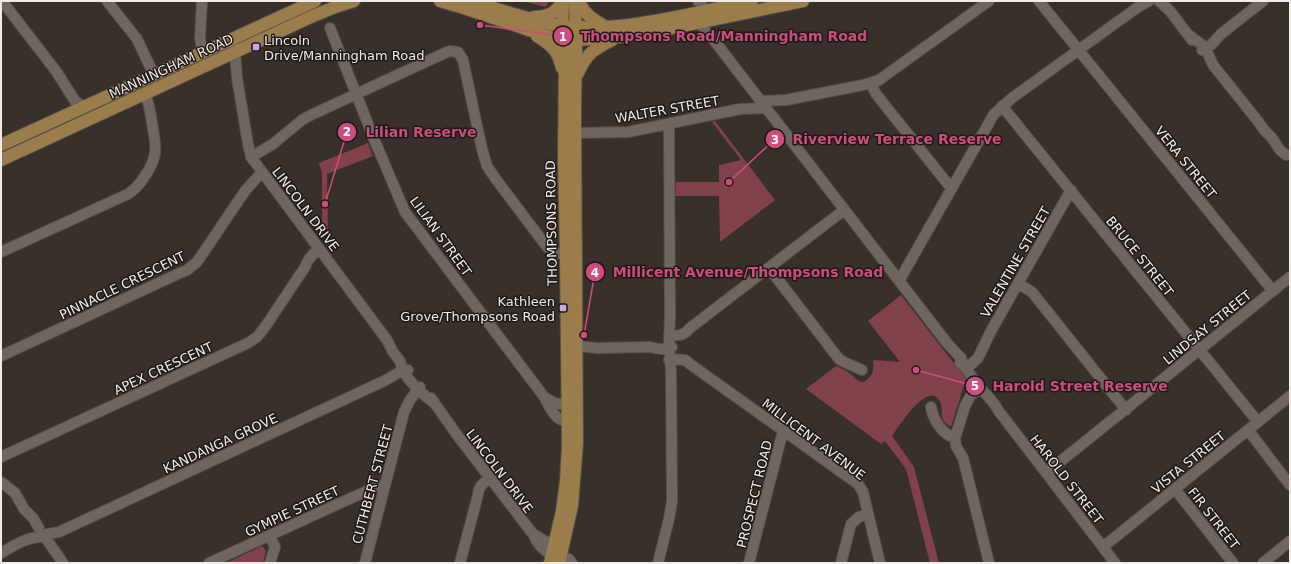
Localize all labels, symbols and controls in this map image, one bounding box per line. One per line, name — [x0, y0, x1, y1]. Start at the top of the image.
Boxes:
callout: Thompsons Road/Manningham Road — [553, 23, 875, 49]
text: Thompsons Road/Manningham Road — [581, 28, 867, 44]
text: 1 — [559, 30, 567, 44]
street label: MANNINGHAM ROAD — [107, 31, 236, 102]
place label: Lincoln Drive/Manningham Road — [264, 33, 424, 63]
marker: Lincoln Drive/Manningham Road — [251, 42, 261, 52]
street label: WALTER STREET — [614, 93, 720, 126]
callout: Lilian Reserve — [337, 119, 484, 145]
street label: VERA STREET — [1152, 123, 1219, 201]
text: Lilian Reserve — [365, 124, 477, 140]
text: 2 — [343, 125, 351, 139]
callout: Riverview Terrace Reserve — [765, 126, 1010, 152]
text: Riverview Terrace Reserve — [792, 131, 1002, 147]
text: 3 — [771, 133, 779, 147]
street label: THOMPSONS ROAD — [543, 160, 560, 287]
street label: LINCOLN DRIVE — [269, 164, 342, 254]
street label: LILIAN STREET — [407, 194, 474, 279]
street label: VALENTINE STREET — [978, 204, 1053, 320]
street label: BRUCE STREET — [1103, 213, 1176, 299]
street label: PINNACLE CRESCENT — [57, 248, 188, 322]
callout: Millicent Avenue/Thompsons Road — [585, 259, 892, 285]
text: Millicent Avenue/Thompsons Road — [613, 264, 883, 280]
text: 4 — [591, 266, 599, 280]
street label: LINDSAY STREET — [1160, 287, 1254, 367]
place label: Kathleen Grove/Thompsons Road — [400, 294, 555, 324]
marker: Kathleen Grove/Thompsons Road — [558, 303, 568, 313]
street label: APEX CRESCENT — [111, 339, 215, 398]
callout: Harold Street Reserve — [965, 373, 1176, 399]
text: Harold Street Reserve — [992, 378, 1168, 394]
text: 5 — [971, 379, 979, 393]
street label: MILLICENT AVENUE — [759, 396, 868, 483]
street label: KANDANGA GROVE — [161, 410, 280, 477]
street label: CUTHBERT STREET — [349, 423, 396, 546]
street label: LINCOLN DRIVE — [463, 426, 536, 516]
street label: VISTA STREET — [1148, 428, 1228, 497]
street label: HAROLD STREET — [1027, 432, 1106, 527]
street label: PROSPECT ROAD — [734, 439, 775, 550]
street label: GYMPIE STREET — [243, 483, 342, 540]
street label: FIR STREET — [1185, 485, 1242, 552]

